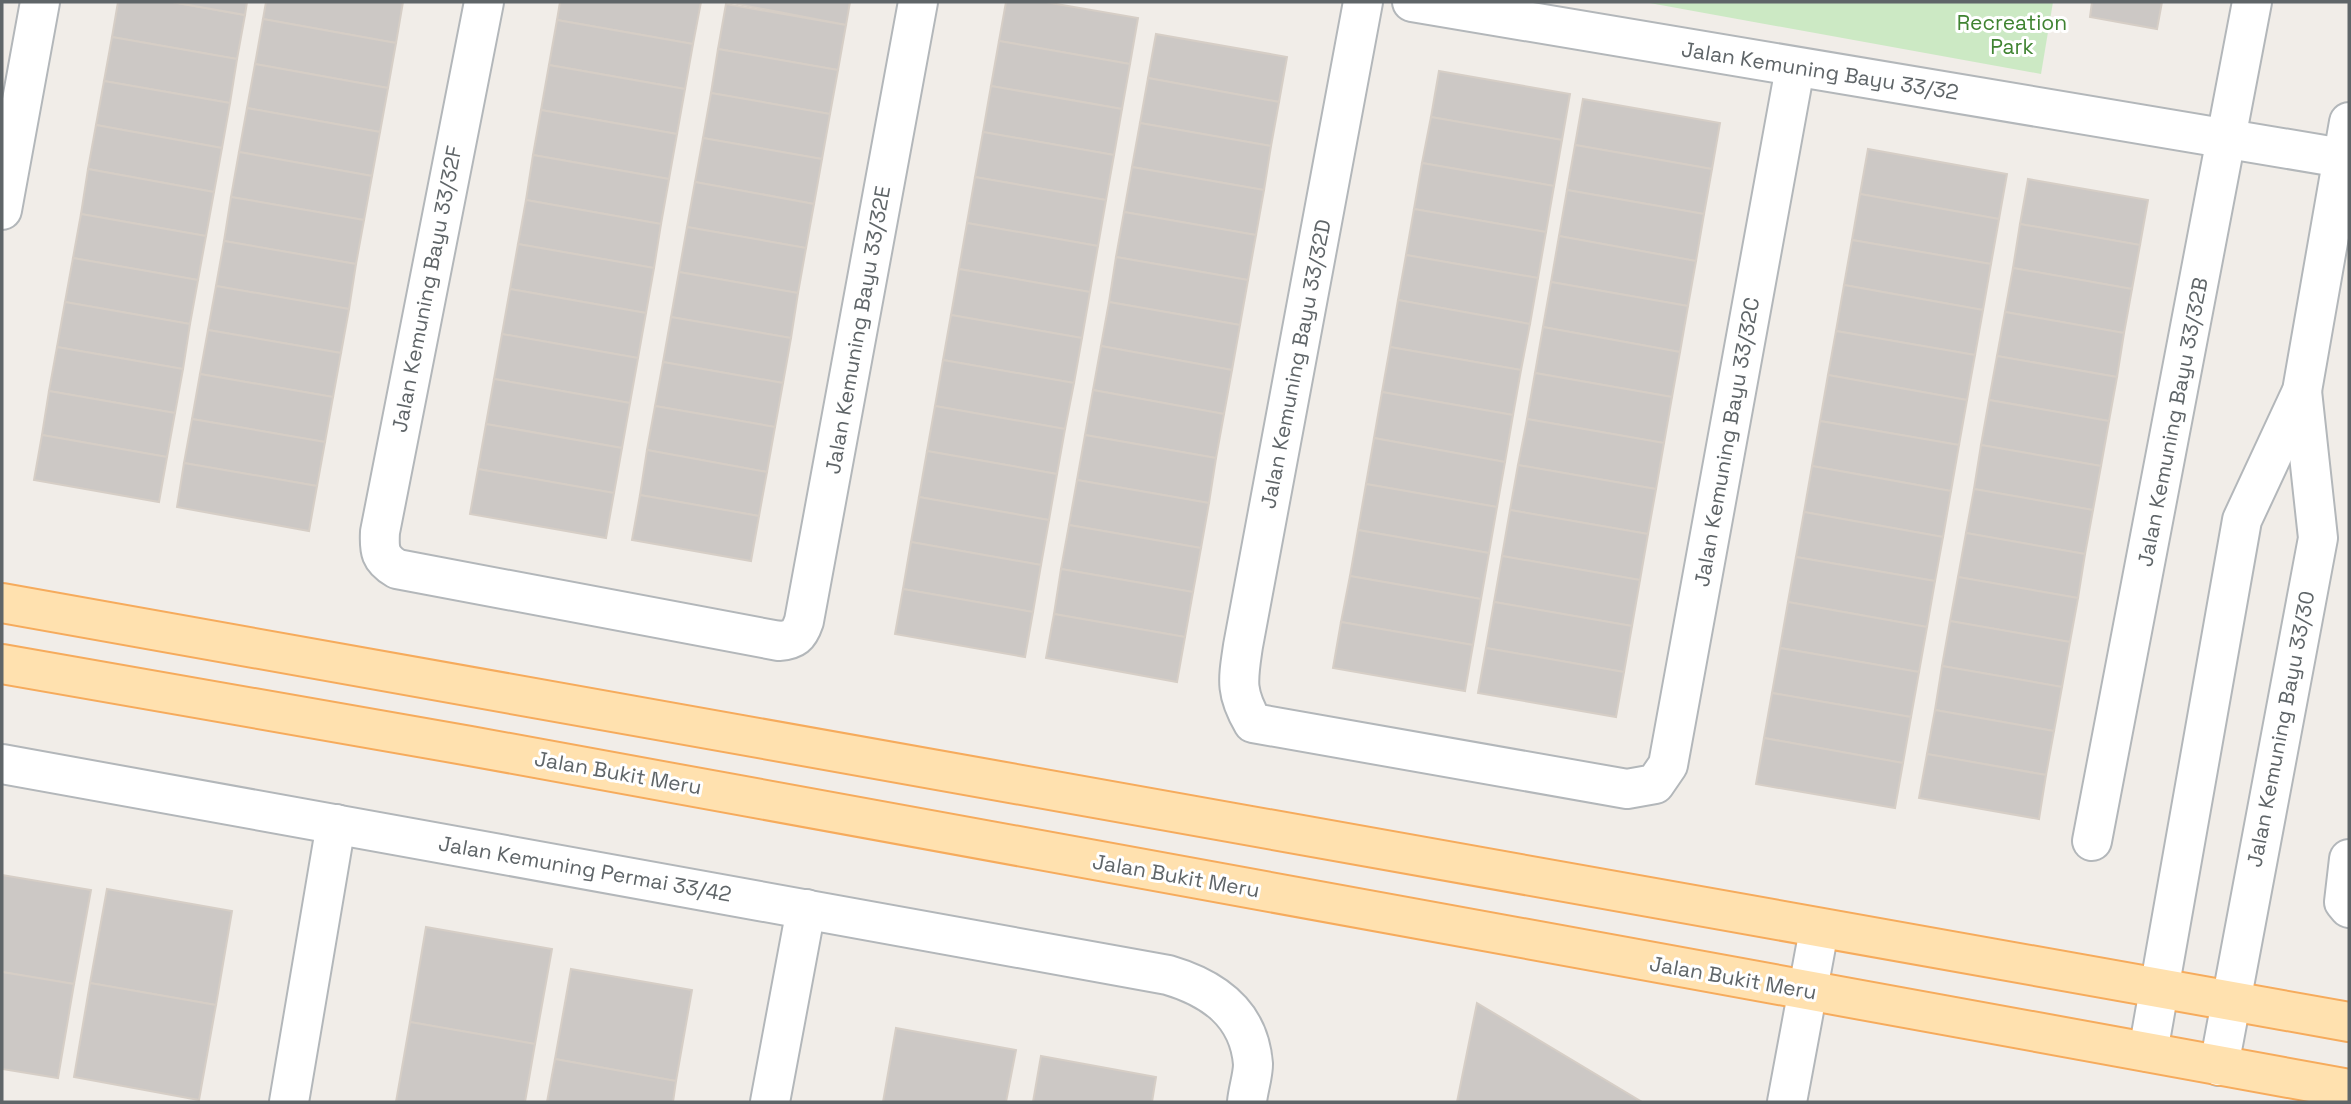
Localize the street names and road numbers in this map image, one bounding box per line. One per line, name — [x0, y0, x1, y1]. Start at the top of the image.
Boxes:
street label: Jalan Kemuning Bayu 33/32 — [1680, 35, 1961, 106]
street label: Jalan Kemuning Bayu 33/32F — [385, 143, 468, 435]
street label: Jalan Kemuning Bayu 33/32E — [819, 184, 896, 476]
street label: Jalan Kemuning Bayu 33/32D — [1254, 217, 1337, 511]
street label: Jalan Kemuning Bayu 33/32B — [2131, 275, 2214, 569]
street label: Jalan Kemuning Bayu 33/32C — [1688, 295, 1765, 589]
street label: Jalan Kemuning Bayu 33/30 — [2240, 588, 2321, 869]
street label: Jalan Bukit Meru — [532, 745, 704, 800]
street label: Jalan Kemuning Permai 33/42 — [436, 829, 734, 908]
street label: Jalan Bukit Meru — [1090, 848, 1262, 903]
street label: Jalan Bukit Meru — [1647, 950, 1819, 1005]

